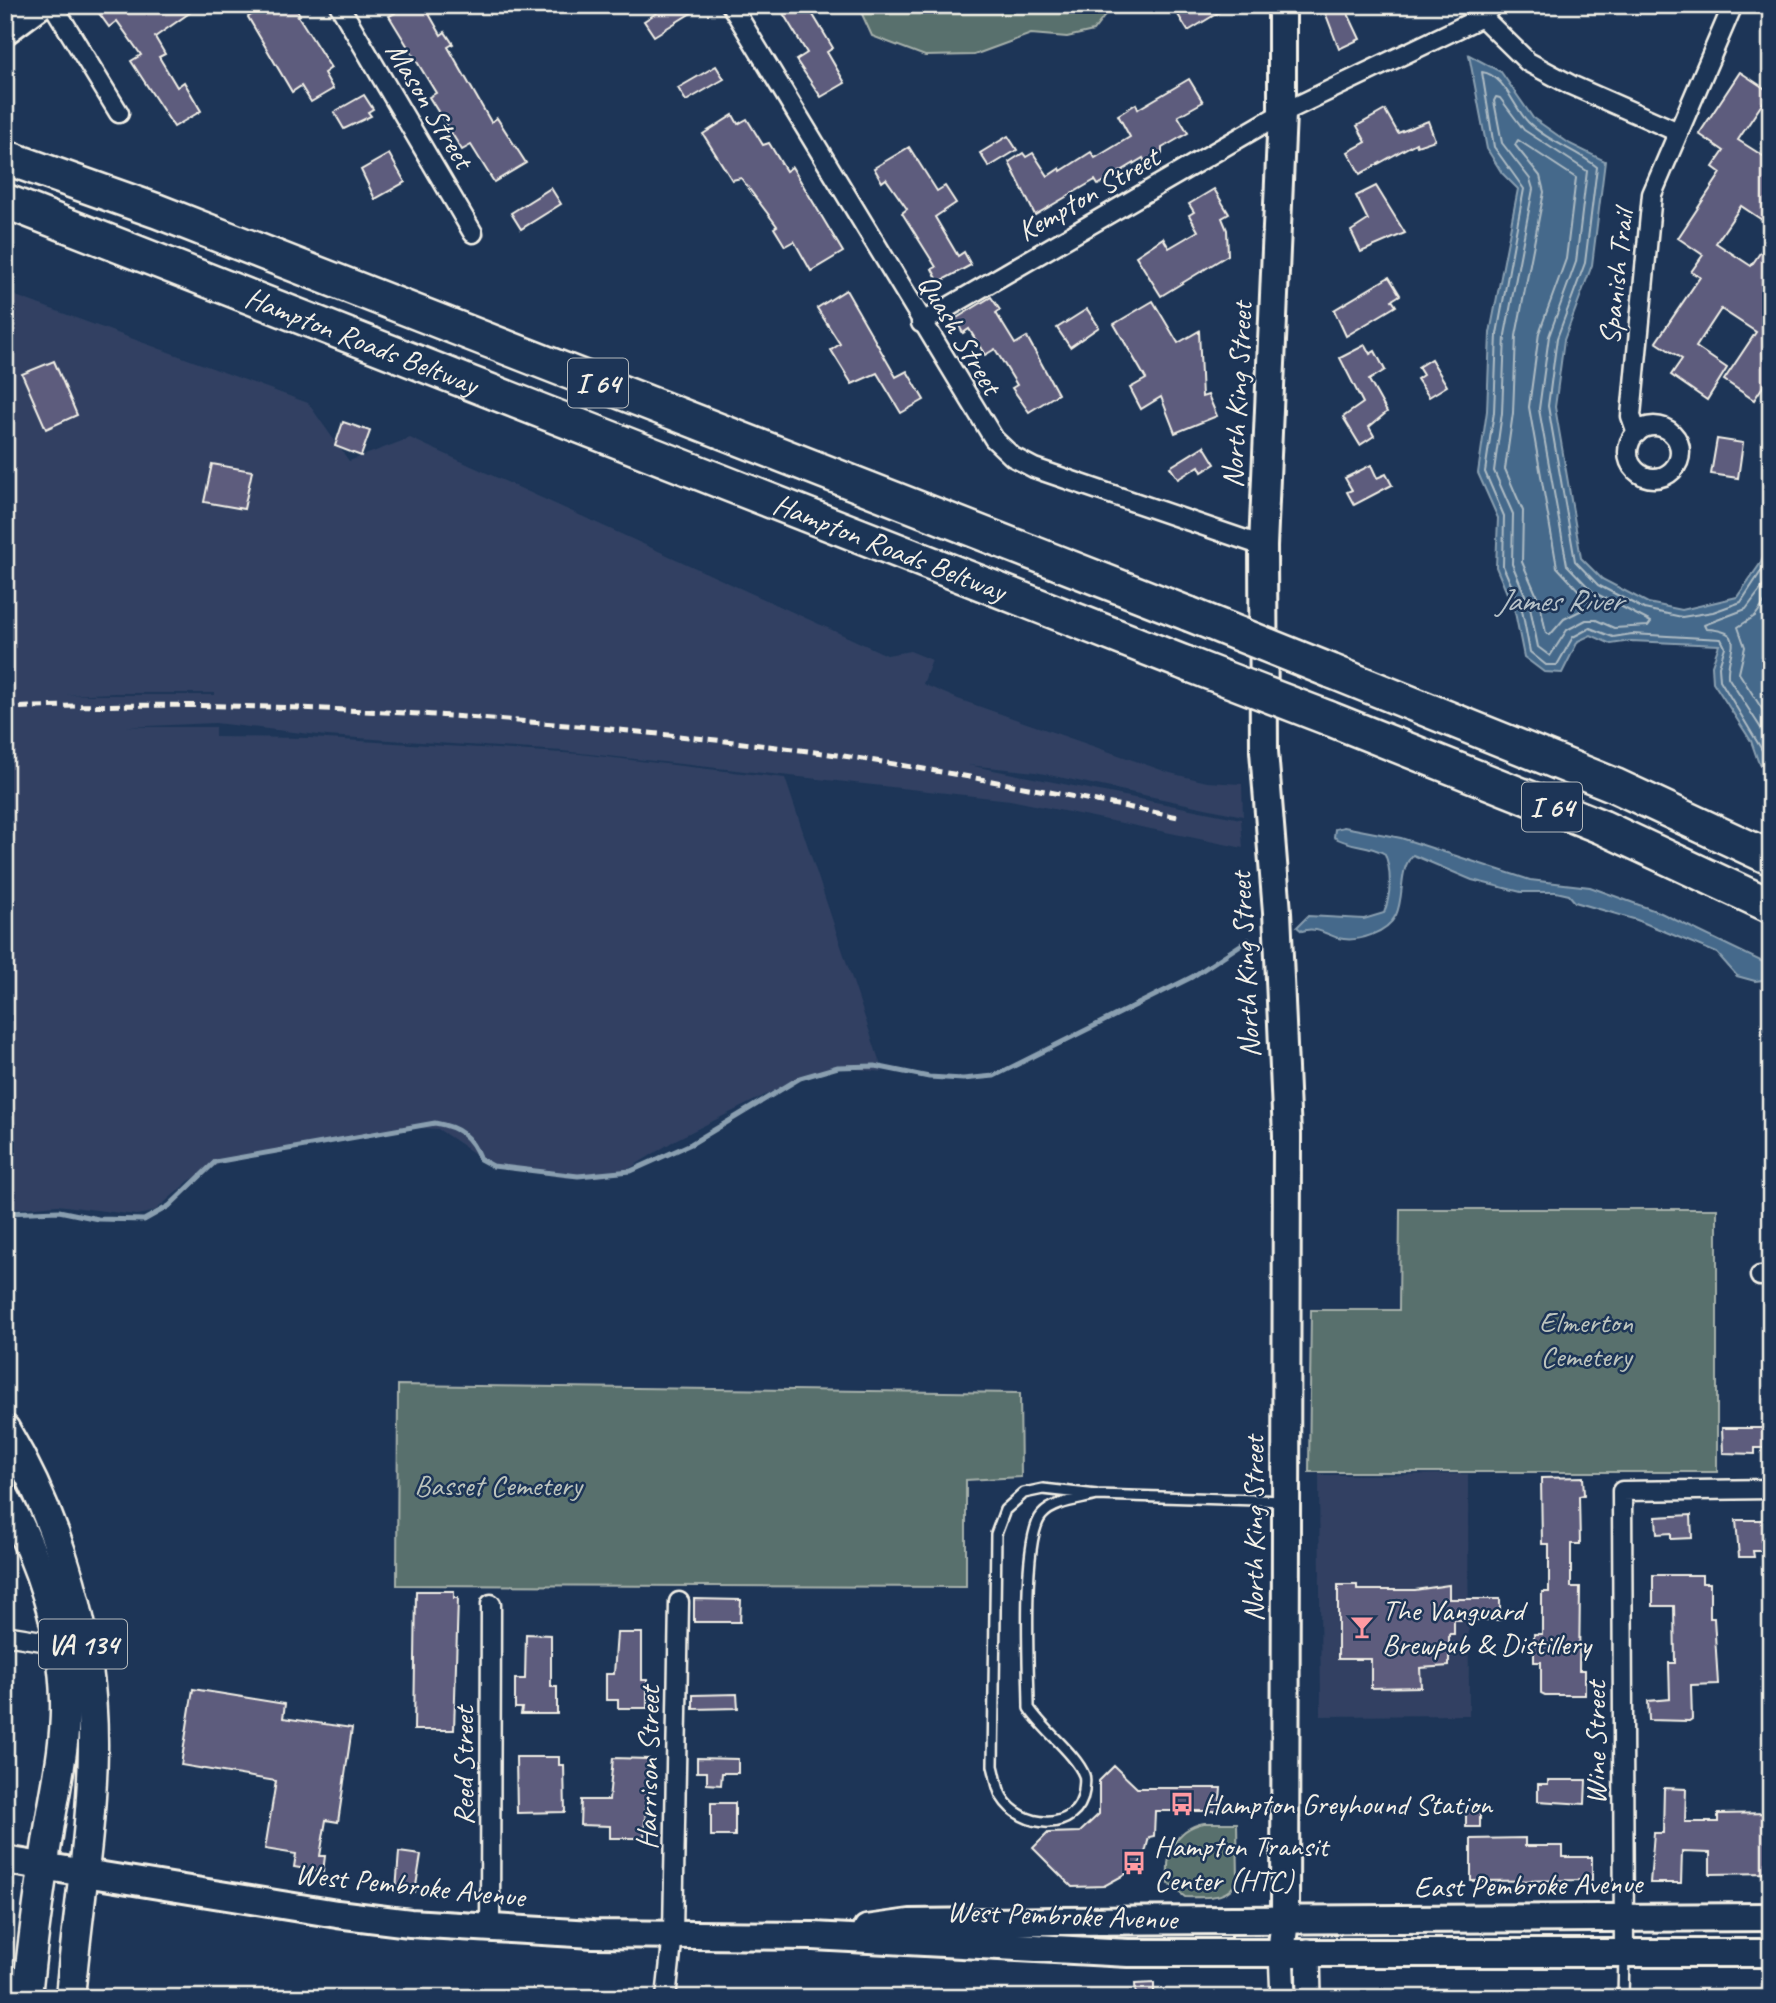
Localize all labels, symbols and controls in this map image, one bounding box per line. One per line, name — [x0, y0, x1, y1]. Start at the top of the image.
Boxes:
street label: Mason Street — [377, 35, 484, 178]
street label: Kempton Street — [1010, 137, 1168, 250]
street label: Spanish Trail — [1590, 203, 1642, 346]
street label: Quash Street — [909, 267, 1012, 404]
street label: Hampton Roads Beltway — [240, 278, 486, 404]
street label: North King Street — [1213, 298, 1261, 489]
road number: I 64 — [568, 358, 628, 408]
street label: Hampton Roads Beltway — [768, 485, 1014, 611]
water label: James River — [1494, 580, 1627, 621]
road number: I 64 — [1522, 782, 1582, 832]
street label: North King Street — [1221, 868, 1269, 1059]
park label: Elmerton Cemetery — [1539, 1303, 1634, 1375]
street label: North King Street — [1234, 1433, 1272, 1622]
park label: Basset Cemetery — [414, 1466, 584, 1504]
place label: The Vanguard Brewpub & Distillery — [1382, 1591, 1593, 1663]
bar icon: The Vanguard Brewpub & Distillery — [1348, 1613, 1376, 1641]
road number: VA 134 — [39, 1620, 127, 1668]
street label: Wine Street — [1576, 1678, 1614, 1805]
street label: Harrison Street — [628, 1683, 668, 1850]
street label: Reed Street — [444, 1703, 482, 1826]
place label: Hampton Greyhound Station — [1202, 1785, 1494, 1823]
bus stop icon: Hampton Greyhound Station — [1168, 1790, 1196, 1818]
place label: Hampton Transit Center (HTC) — [1154, 1827, 1331, 1899]
bus stop icon: Hampton Transit Center (HTC) — [1120, 1849, 1148, 1877]
street label: West Pembroke Avenue — [293, 1854, 529, 1916]
street label: East Pembroke Avenue — [1414, 1864, 1645, 1906]
street label: West Pembroke Avenue — [946, 1892, 1180, 1938]

